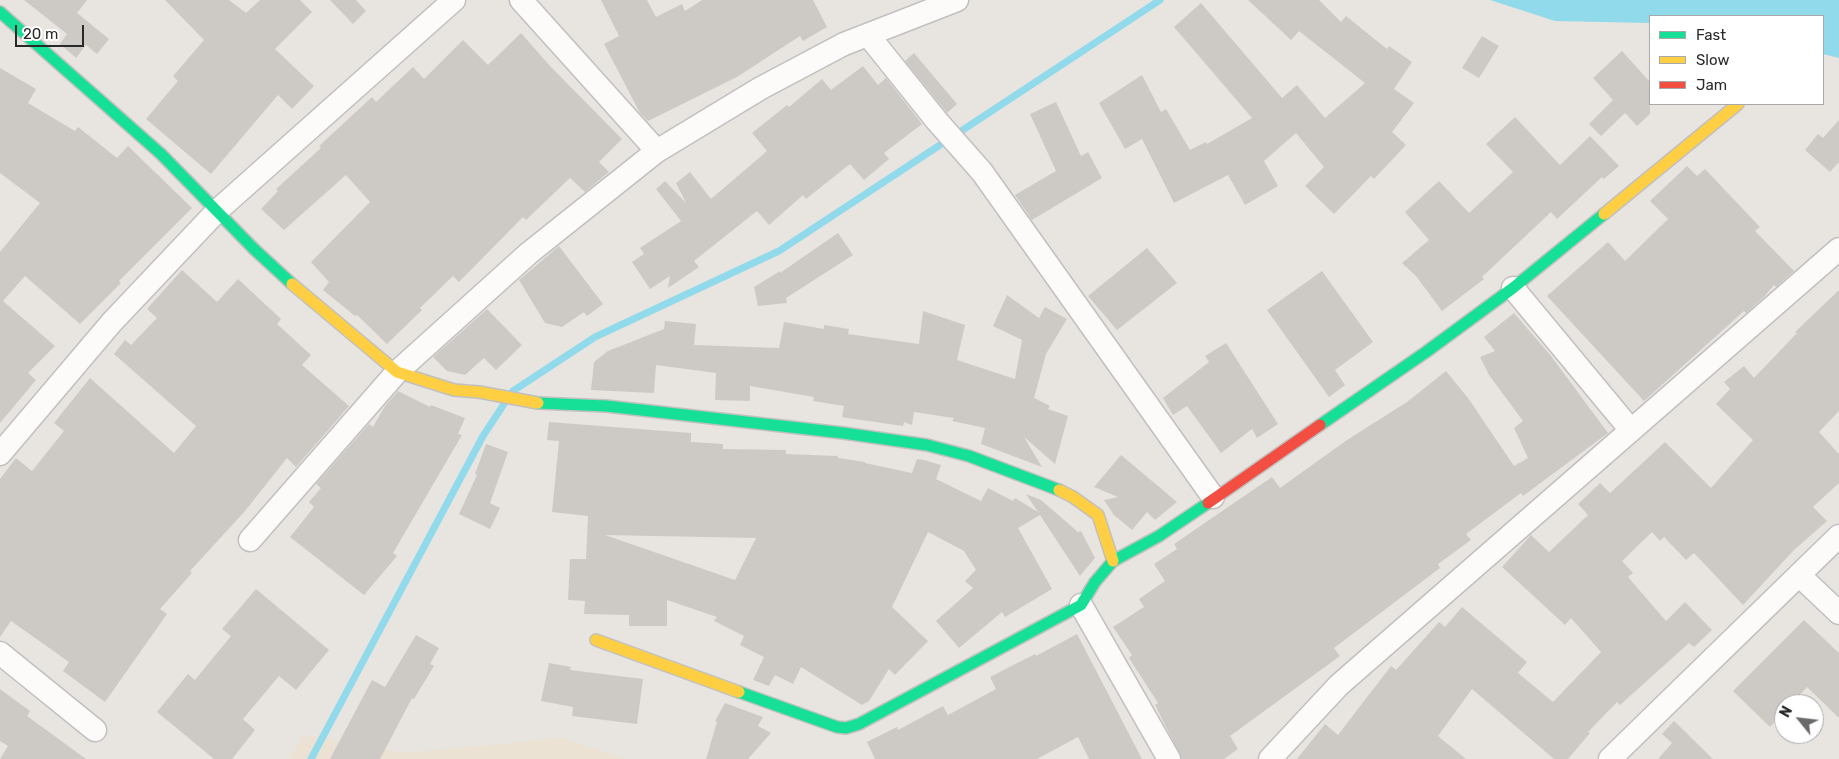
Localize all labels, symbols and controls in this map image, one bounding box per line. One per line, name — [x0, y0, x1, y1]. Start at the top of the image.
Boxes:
scale bar — [18, 15, 86, 47]
legend — [1649, 15, 1824, 105]
text: 20 m — [23, 25, 58, 43]
text: Fast — [1696, 26, 1726, 44]
text: Slow — [1696, 51, 1729, 69]
text: Jam — [1696, 76, 1727, 94]
north arrow — [1774, 694, 1824, 744]
text: N — [1776, 703, 1796, 721]

